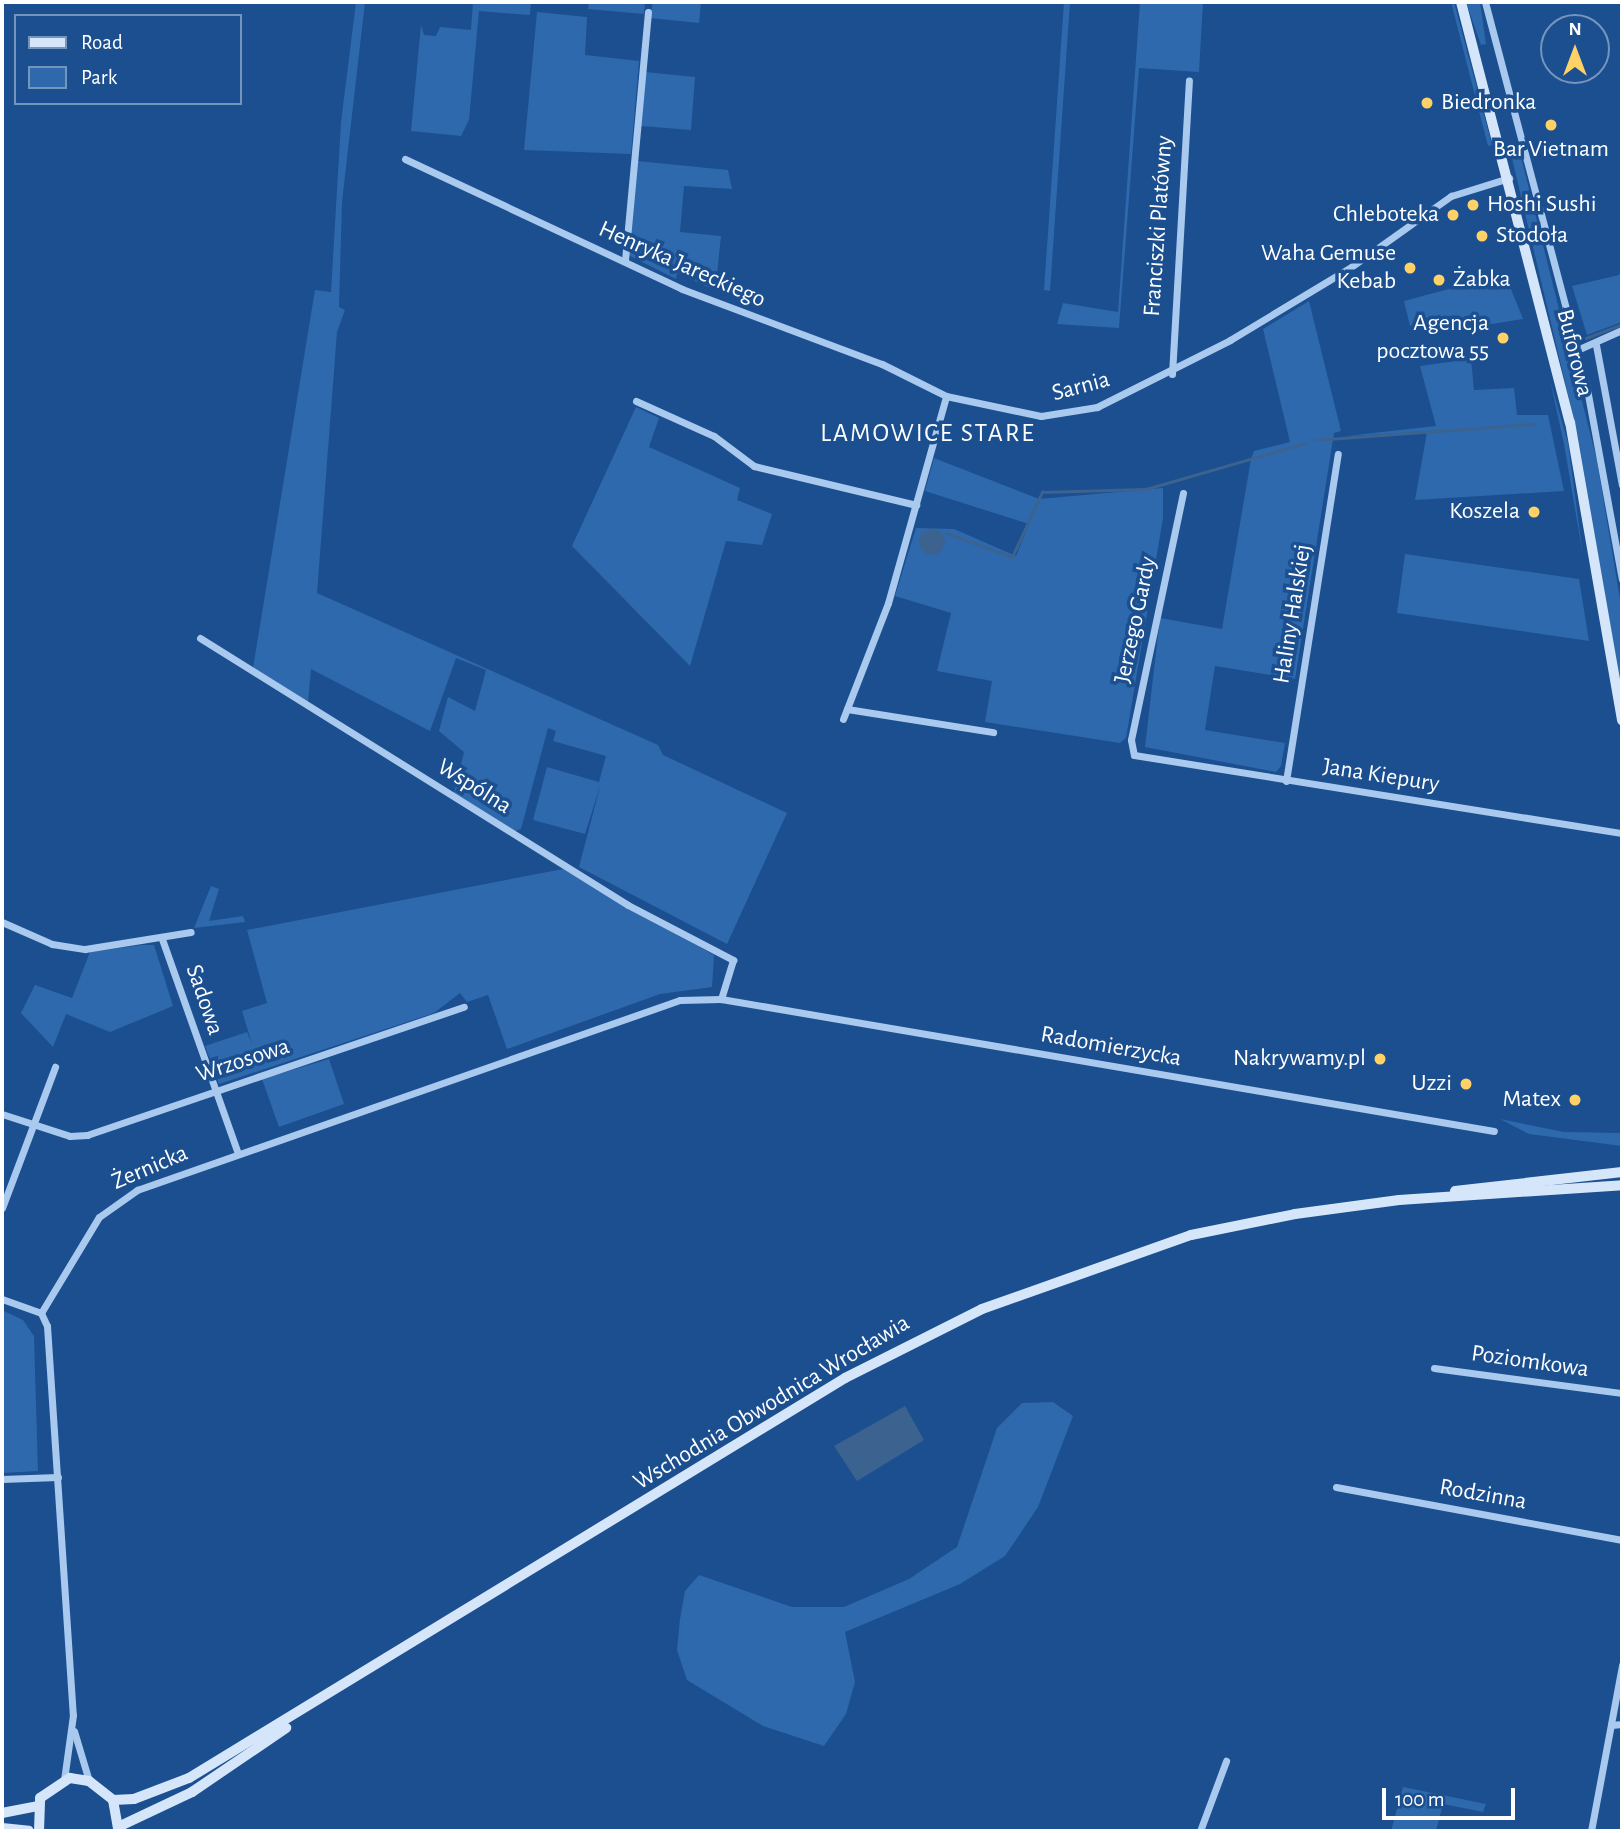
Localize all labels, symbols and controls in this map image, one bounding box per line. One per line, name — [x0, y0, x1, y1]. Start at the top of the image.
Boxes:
legend — [14, 14, 242, 105]
north arrow — [1540, 14, 1610, 84]
text: N — [1568, 20, 1582, 39]
text: Road — [81, 32, 123, 53]
text: Park — [81, 67, 117, 88]
place label: Biedronka — [1441, 89, 1536, 117]
marker: Biedronka — [1419, 95, 1435, 111]
marker: Bar Vietnam — [1543, 117, 1559, 133]
street label: Franciszki Platówny — [1138, 135, 1180, 317]
place label: Bar Vietnam — [1493, 136, 1609, 164]
place label: Hoshi Sushi — [1487, 191, 1597, 219]
marker: Hoshi Sushi — [1465, 197, 1481, 213]
place label: Chleboteka — [1333, 201, 1439, 229]
marker: Chleboteka — [1445, 207, 1461, 223]
street label: Henryka Jareckiego — [594, 215, 770, 315]
place label: Stodoła — [1496, 222, 1568, 250]
marker: Stodoła — [1474, 228, 1490, 244]
place label: Waha Gemuse Kebab — [1261, 240, 1396, 296]
marker: Waha Gemuse Kebab — [1402, 260, 1418, 276]
place label: Żabka — [1453, 266, 1511, 294]
marker: Żabka — [1431, 272, 1447, 288]
street label: Buforowa — [1549, 306, 1599, 400]
place label: Agencja pocztowa 55 — [1376, 310, 1489, 366]
marker: Agencja pocztowa 55 — [1495, 330, 1511, 346]
street label: Sarnia — [1049, 365, 1113, 409]
district label: LAMOWICE STARE — [822, 418, 1034, 450]
place label: Koszela — [1449, 498, 1520, 526]
marker: Koszela — [1526, 504, 1542, 520]
street label: Haliny Halskiej — [1268, 542, 1318, 686]
street label: Jerzego Gardy — [1109, 554, 1163, 686]
street label: Wspólna — [431, 753, 517, 821]
street label: Jana Kiepury — [1321, 753, 1441, 799]
street label: Sadowa — [179, 961, 229, 1039]
street label: Radomierzycka — [1038, 1020, 1184, 1074]
street label: Wrzosowa — [193, 1032, 293, 1090]
place label: Nakrywamy.pl — [1233, 1045, 1366, 1073]
marker: Nakrywamy.pl — [1372, 1051, 1388, 1067]
place label: Uzzi — [1411, 1070, 1452, 1098]
marker: Uzzi — [1458, 1076, 1474, 1092]
place label: Matex — [1502, 1086, 1561, 1114]
marker: Matex — [1567, 1092, 1583, 1108]
street label: Żernicka — [108, 1139, 192, 1197]
street label: Wschodnia Obwodnica Wrocławia — [629, 1309, 915, 1497]
street label: Poziomkowa — [1469, 1340, 1591, 1384]
street label: Rodzinna — [1437, 1473, 1529, 1517]
scale bar — [1386, 1773, 1519, 1817]
text: 100 m — [1395, 1789, 1445, 1810]

